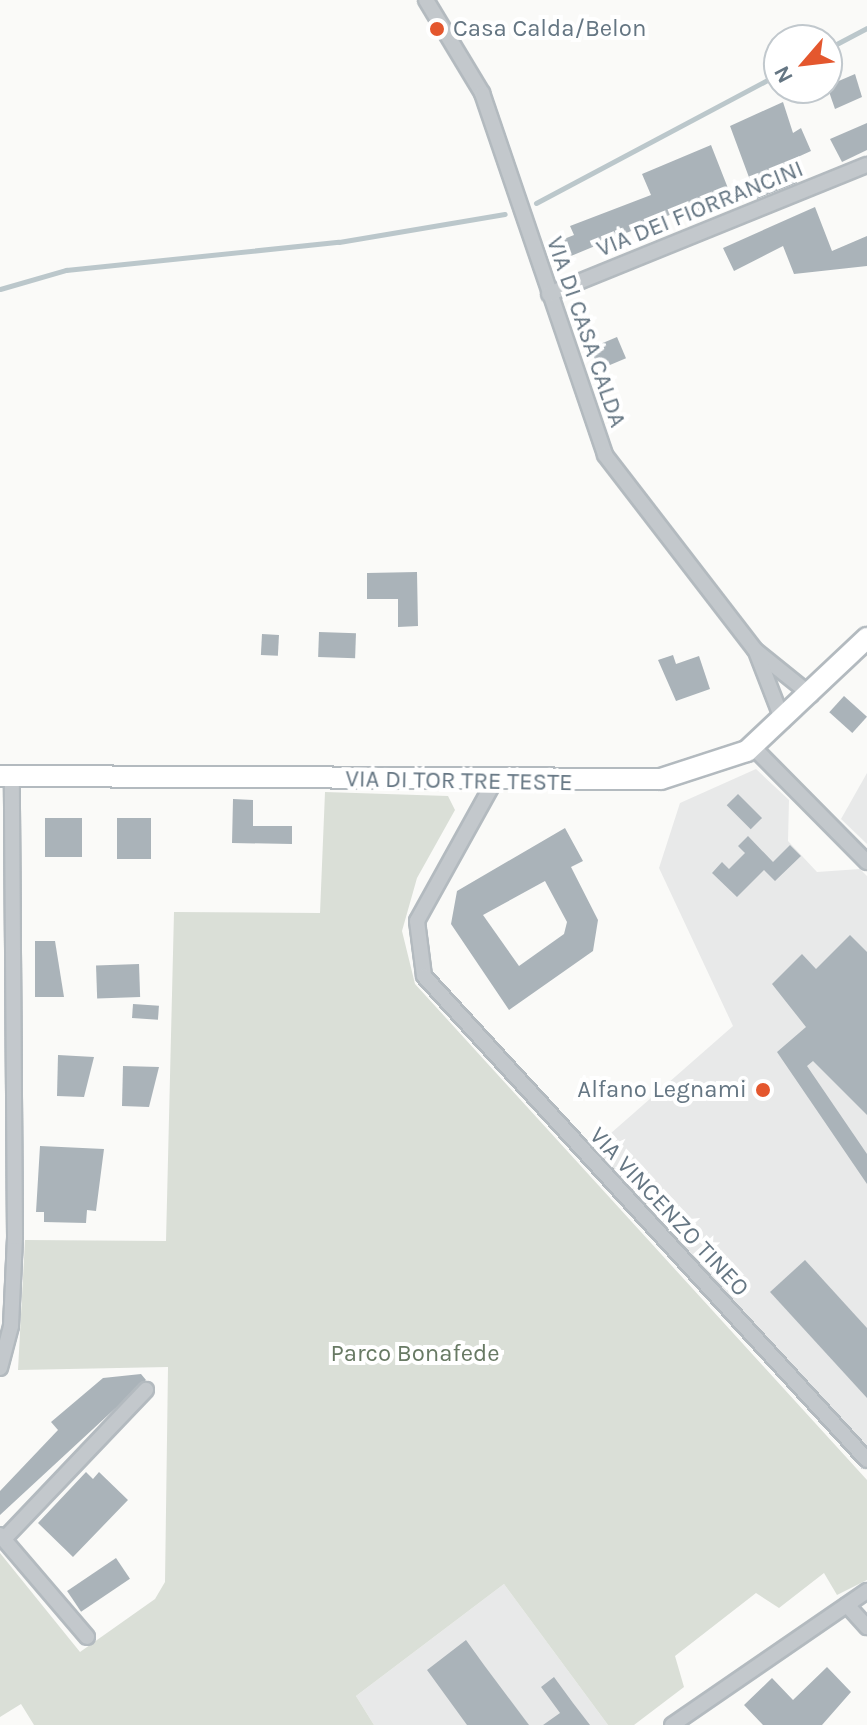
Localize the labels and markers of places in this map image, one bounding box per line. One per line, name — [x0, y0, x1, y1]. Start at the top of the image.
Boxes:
place label: Casa Calda/Belon — [453, 15, 646, 43]
marker: Casa Calda/Belon — [428, 20, 446, 38]
place label: Alfano Legnami — [577, 1076, 747, 1104]
marker: Alfano Legnami — [754, 1081, 772, 1099]

